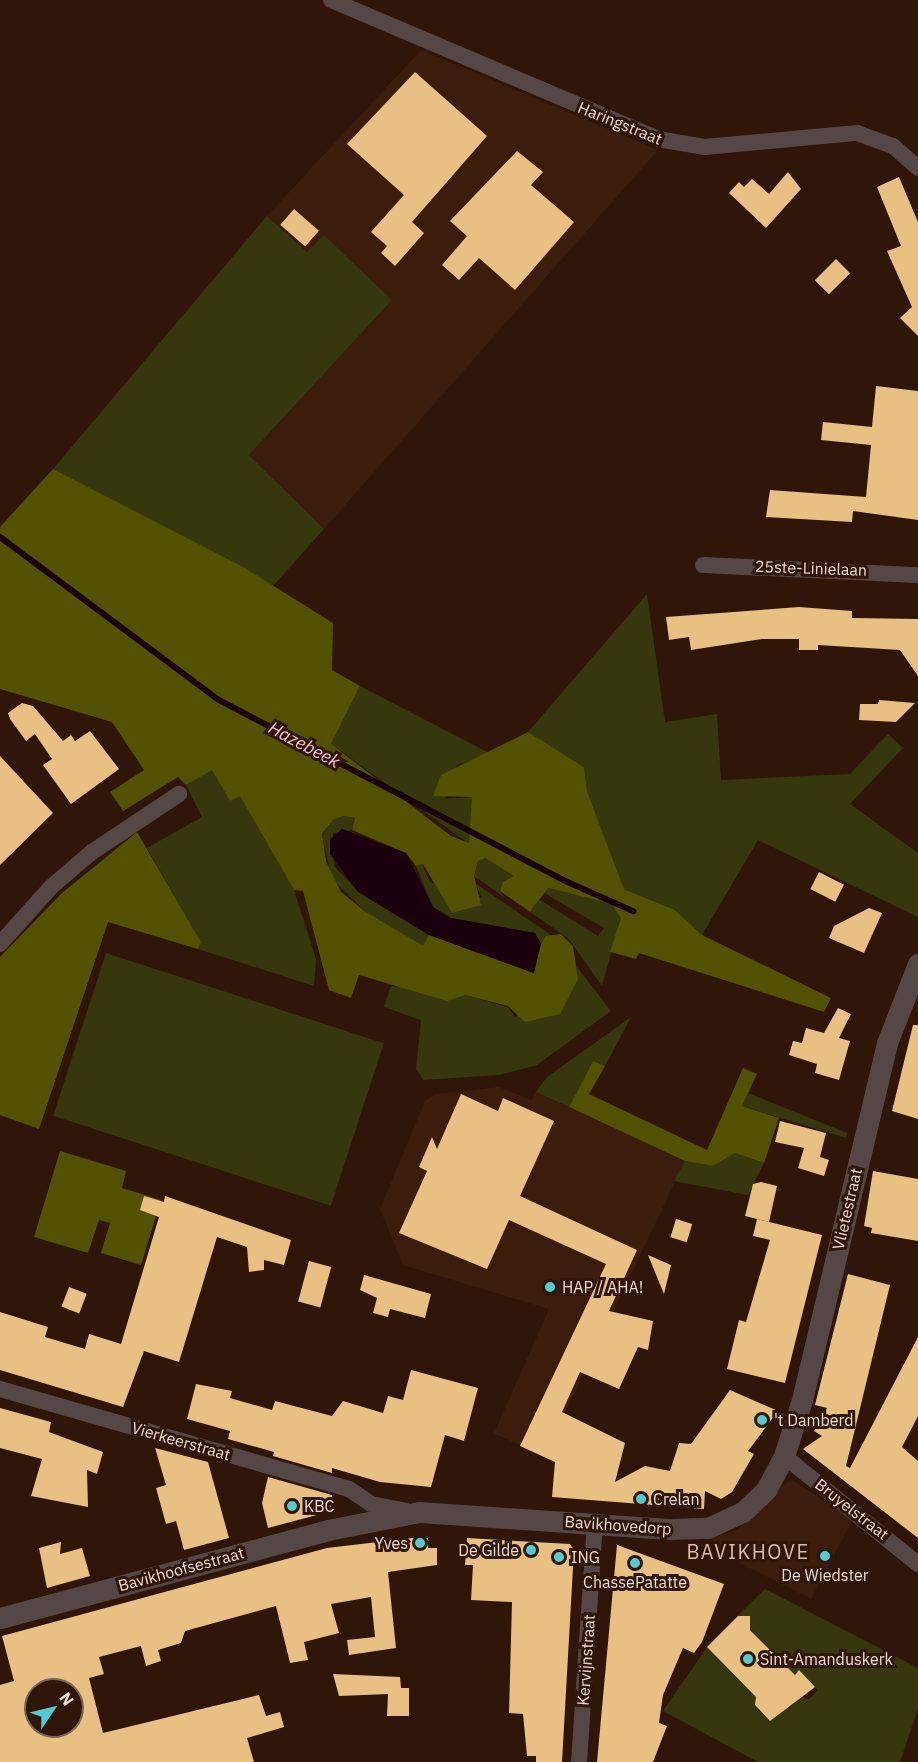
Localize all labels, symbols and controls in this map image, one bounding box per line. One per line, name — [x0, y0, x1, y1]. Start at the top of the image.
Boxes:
street label: Haringstraat — [575, 97, 665, 149]
street label: 25ste-Linielaan — [755, 556, 867, 580]
water label: Hazebeek — [264, 717, 344, 773]
street label: Vlietestraat — [828, 1166, 866, 1252]
place label: HAP / AHA! — [562, 1277, 643, 1297]
marker: HAP / AHA! — [543, 1280, 557, 1294]
place label: 't Damberd — [774, 1410, 854, 1430]
marker: 't Damberd — [755, 1413, 769, 1427]
street label: Vierkeerstraat — [129, 1418, 233, 1464]
street label: Bruyelstraat — [811, 1474, 893, 1544]
place label: Crelan — [653, 1489, 699, 1509]
marker: Crelan — [634, 1492, 648, 1506]
place label: KBC — [304, 1496, 335, 1516]
marker: KBC — [285, 1499, 299, 1513]
street label: Bavikhovedorp — [564, 1512, 672, 1538]
place label: Yves — [375, 1533, 408, 1553]
marker: Yves — [413, 1536, 427, 1550]
district label: BAVIKHOVE — [686, 1539, 810, 1563]
place label: De Gilde — [458, 1540, 519, 1560]
street label: Bavikhoofsestraat — [116, 1543, 246, 1595]
marker: De Gilde — [524, 1543, 538, 1557]
place label: ING — [571, 1547, 600, 1567]
marker: De Wiedster — [818, 1549, 832, 1563]
marker: ING — [552, 1550, 566, 1564]
marker: ChassePatatte — [628, 1556, 642, 1570]
place label: De Wiedster — [781, 1565, 869, 1585]
place label: ChassePatatte — [583, 1572, 687, 1592]
street label: Kervijnstraat — [573, 1614, 599, 1706]
place label: Sint-Amanduskerk — [760, 1649, 893, 1669]
marker: Sint-Amanduskerk — [741, 1652, 755, 1666]
north arrow — [24, 1678, 84, 1738]
text: N — [56, 1688, 79, 1709]

